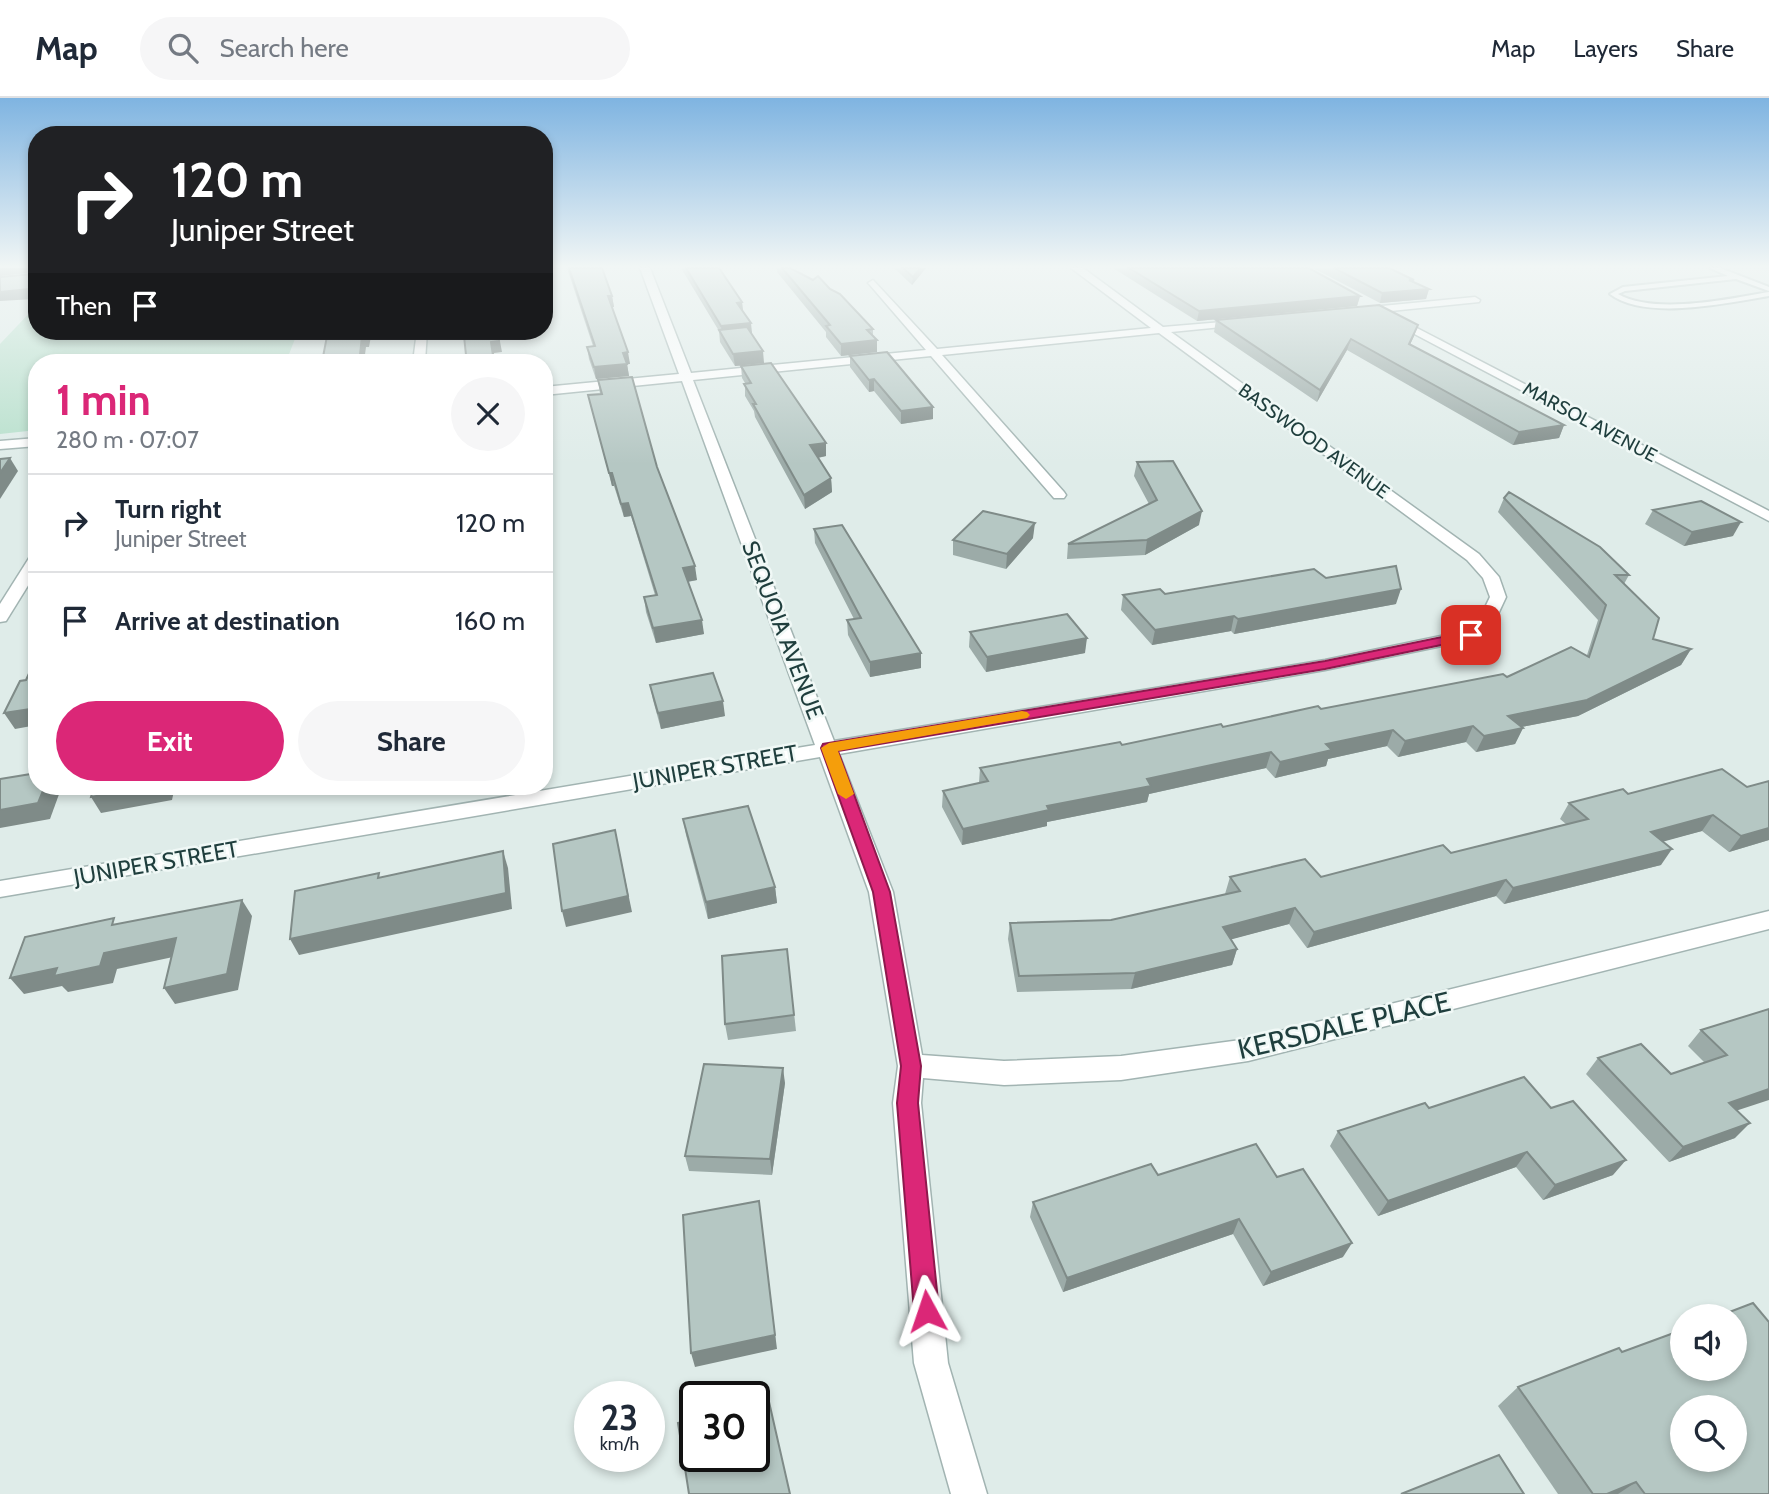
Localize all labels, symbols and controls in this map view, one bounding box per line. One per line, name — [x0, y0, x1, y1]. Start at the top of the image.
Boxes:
search box — [140, 17, 630, 80]
text: Map — [35, 28, 98, 68]
icon: search — [164, 29, 202, 67]
text: Search here — [220, 32, 349, 64]
text: Map — [1491, 34, 1535, 63]
text: Layers — [1573, 34, 1638, 63]
text: Share — [1676, 34, 1734, 63]
text: 120 m — [171, 150, 303, 209]
icon: right — [56, 154, 147, 245]
text: Juniper Street — [171, 210, 354, 249]
icon: arrive — [126, 287, 164, 325]
text: Then — [56, 290, 112, 322]
text: 1 min — [56, 374, 151, 426]
button: close — [451, 377, 525, 451]
street label: MARSOL AVENUE — [1519, 377, 1661, 467]
street label: BASSWOOD AVENUE — [1234, 379, 1394, 503]
text: 280 m · 07:07 — [56, 426, 199, 454]
text: Turn right — [115, 493, 221, 525]
icon: right — [56, 504, 94, 542]
text: 120 m — [456, 507, 525, 539]
text: Juniper Street — [115, 525, 247, 553]
street label: SEQUOIA AVENUE — [736, 537, 830, 723]
icon: arrive — [56, 602, 94, 640]
text: Arrive at destination — [115, 605, 340, 637]
text: 160 m — [455, 605, 525, 637]
pin — [1441, 605, 1501, 665]
icon: arrive — [1452, 616, 1490, 654]
button: Exit — [56, 701, 284, 781]
button: Share — [298, 701, 525, 781]
street label: JUNIPER STREET — [629, 739, 800, 795]
street label: JUNIPER STREET — [70, 835, 241, 891]
street label: KERSDALE PLACE — [1234, 984, 1454, 1066]
position arrow — [890, 1274, 964, 1348]
map controls — [1670, 1304, 1747, 1472]
button: sound — [1670, 1304, 1747, 1381]
speed limit sign: 30 — [679, 1381, 770, 1472]
button: search — [1670, 1395, 1747, 1472]
text: 23 — [601, 1396, 638, 1439]
text: km/h — [600, 1433, 639, 1455]

